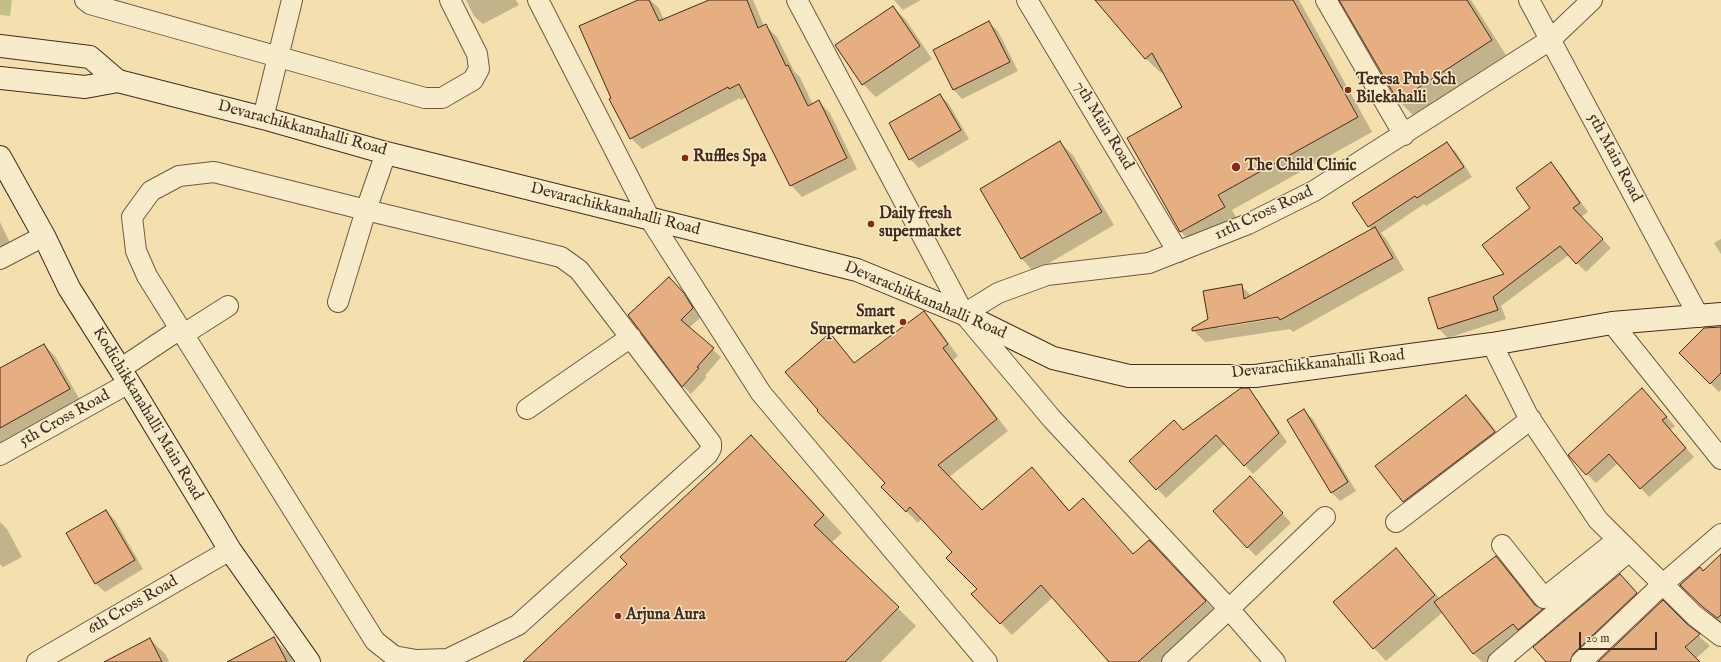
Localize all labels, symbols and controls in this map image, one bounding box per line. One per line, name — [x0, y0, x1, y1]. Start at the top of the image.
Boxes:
place label: Teresa Pub Sch Bilekahalli — [1356, 71, 1456, 109]
street label: 7th Main Road — [1069, 78, 1137, 174]
marker: Teresa Pub Sch Bilekahalli — [1343, 85, 1353, 95]
street label: Devarachikkanahalli Road — [215, 97, 389, 161]
street label: 5th Main Road — [1583, 110, 1645, 206]
place label: Ruffles Spa — [693, 148, 766, 168]
marker: Ruffles Spa — [680, 153, 690, 163]
place label: The Child Clinic — [1245, 157, 1356, 177]
marker: The Child Clinic — [1230, 161, 1242, 173]
street label: Devarachikkanahalli Road — [528, 180, 702, 240]
street label: 11th Cross Road — [1212, 183, 1316, 245]
place label: Daily fresh supermarket — [879, 205, 961, 243]
marker: Daily fresh supermarket — [866, 219, 876, 229]
street label: Devarachikkanahalli Road — [841, 258, 1009, 344]
place label: Smart Supermarket — [810, 303, 895, 341]
marker: Smart Supermarket — [898, 317, 908, 327]
street label: Kodichikkanahalli Main Road — [88, 324, 206, 504]
street label: Devarachikkanahalli Road — [1230, 346, 1406, 384]
street label: 5th Cross Road — [17, 386, 113, 452]
street label: 6th Cross Road — [84, 572, 182, 640]
place label: Arjuna Aura — [626, 606, 706, 626]
marker: Arjuna Aura — [613, 611, 623, 621]
scale bar — [1581, 624, 1659, 650]
text: 20 m — [1586, 631, 1609, 646]

